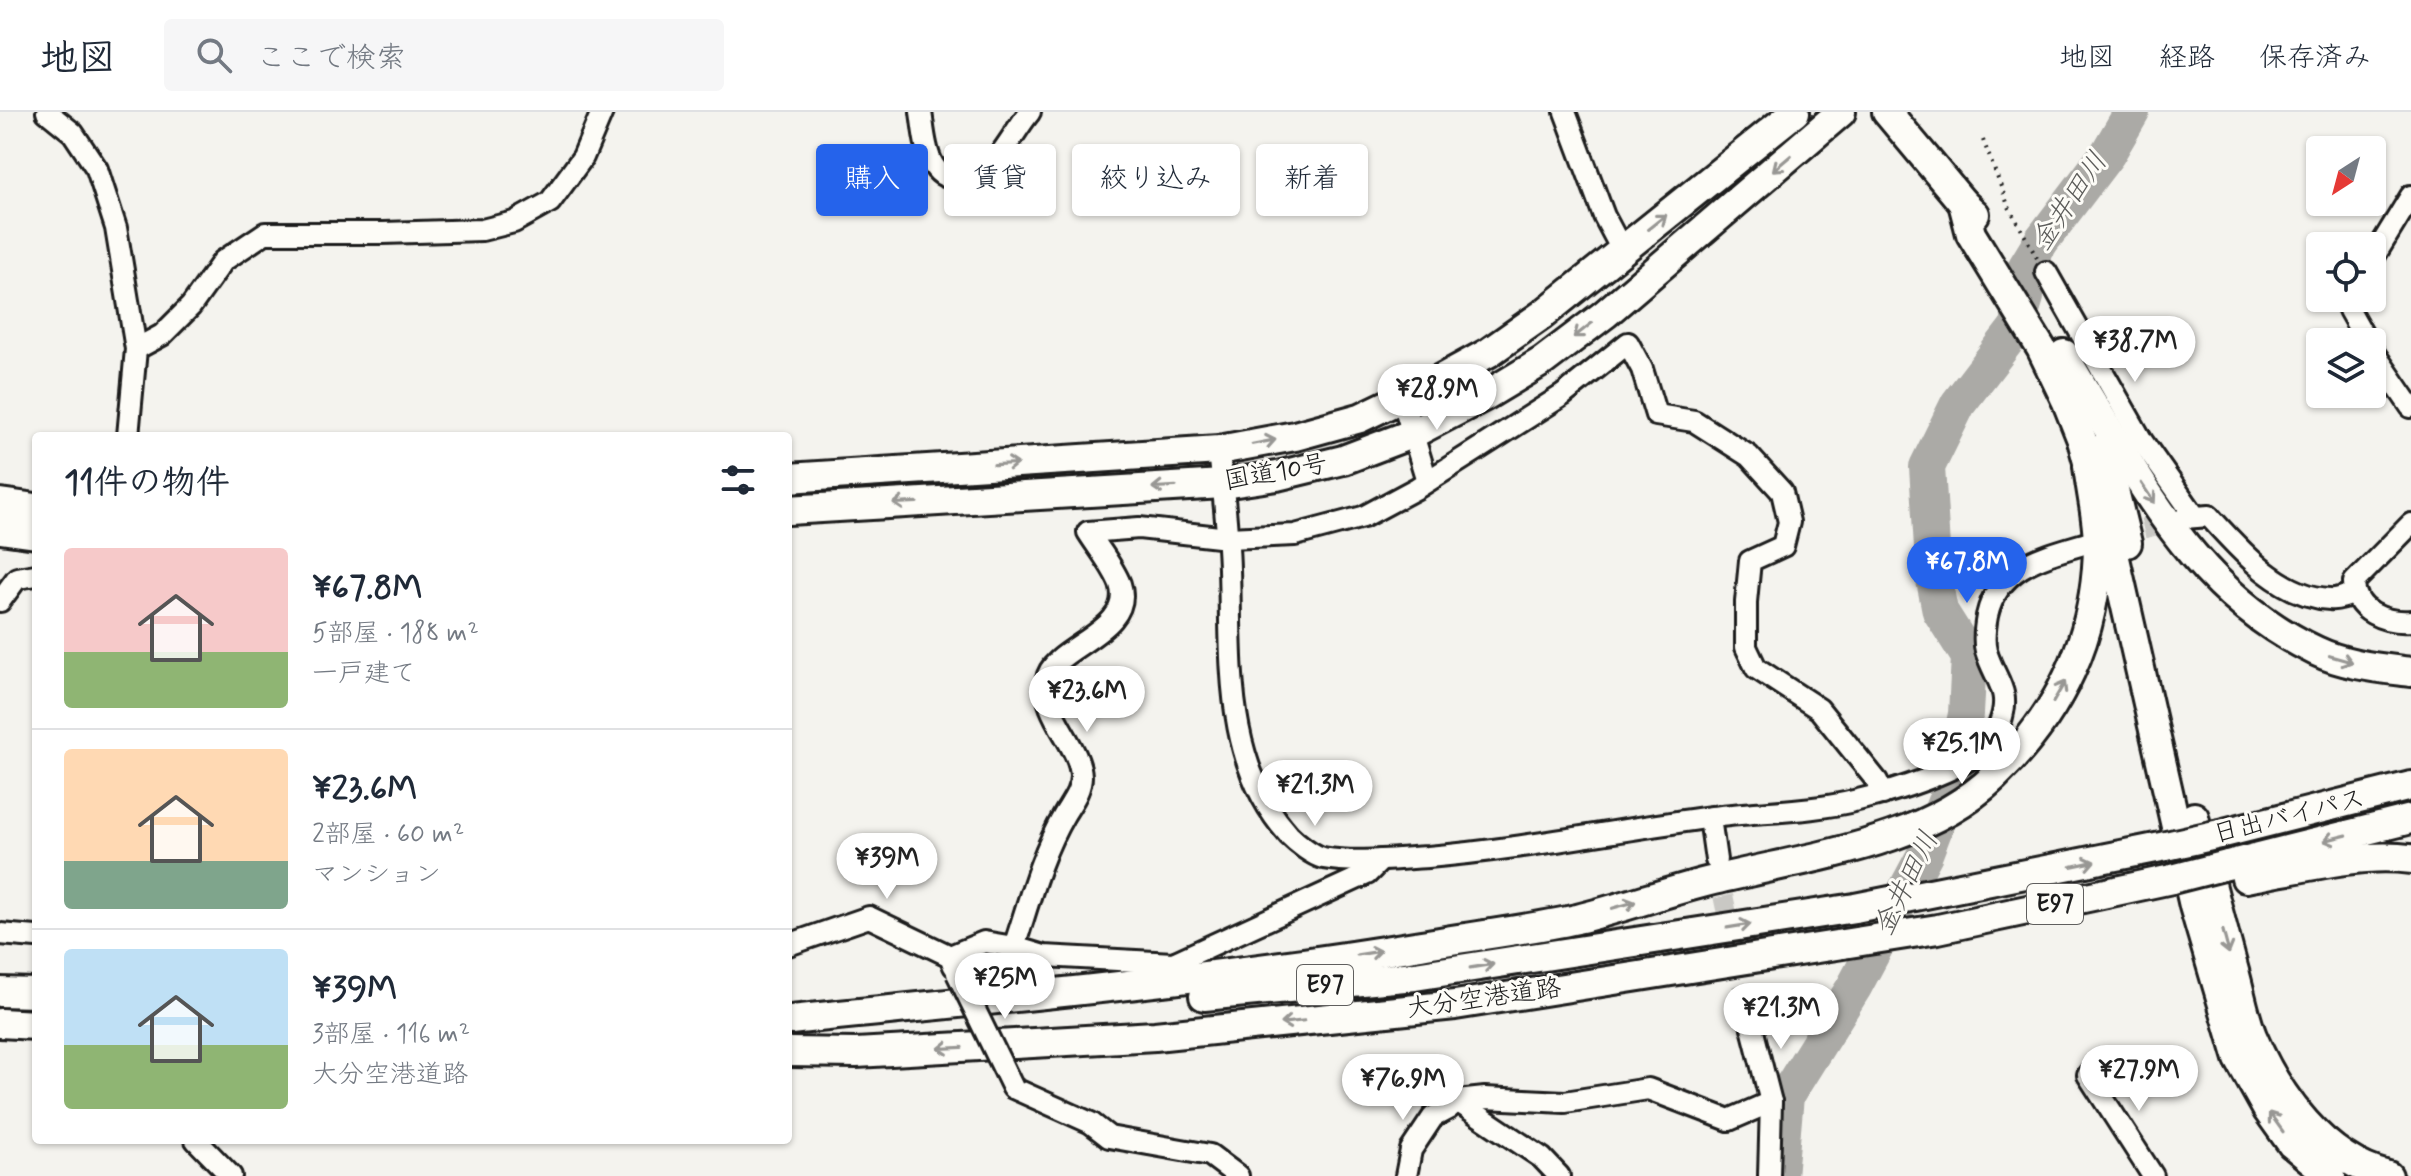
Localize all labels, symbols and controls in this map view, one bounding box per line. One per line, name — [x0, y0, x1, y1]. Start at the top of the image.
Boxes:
search box — [164, 19, 724, 91]
icon: search — [192, 33, 236, 77]
text: 地図 — [40, 35, 116, 84]
text: ここで検索 — [256, 39, 406, 78]
text: 地図 — [2059, 40, 2115, 77]
text: 経路 — [2159, 40, 2215, 77]
text: 保存済み — [2259, 40, 2371, 77]
north arrow — [2306, 136, 2386, 216]
map controls — [2306, 136, 2386, 408]
chip: 購入 — [816, 144, 928, 216]
chip: 賃貸 — [944, 144, 1056, 216]
chip: 絞り込み — [1072, 144, 1240, 216]
chip: 新着 — [1256, 144, 1368, 216]
water label: 金井田川 — [2023, 145, 2117, 259]
one-way arrow — [1772, 153, 1793, 171]
one-way arrow — [1646, 214, 1667, 231]
button: locate — [2306, 232, 2386, 312]
pin: ¥38.7M — [2070, 316, 2200, 384]
one-way arrow — [1573, 322, 1594, 339]
text: ¥38.7M — [2093, 325, 2178, 359]
button: layers — [2306, 328, 2386, 408]
pin: ¥28.9M — [1372, 364, 1502, 432]
text: ¥28.9M — [1396, 373, 1478, 407]
one-way arrow — [1251, 434, 1277, 449]
street label: 国道10号 — [1222, 447, 1330, 499]
one-way arrow — [992, 456, 1019, 471]
icon: filters — [716, 458, 760, 502]
text: 11件の物件 — [64, 461, 230, 506]
one-way arrow — [1151, 480, 1178, 495]
one-way arrow — [2140, 482, 2157, 504]
one-way arrow — [892, 496, 919, 511]
pin: ¥67.8M — [1902, 537, 2032, 605]
text: ¥67.8M — [1925, 546, 2009, 580]
text: ¥67.8M — [312, 566, 422, 611]
icon: home — [128, 580, 224, 676]
text: 5部屋 · 188 m² — [312, 617, 479, 651]
one-way arrow — [2327, 652, 2353, 667]
text: 一戸建て — [312, 657, 416, 691]
pin: ¥23.6M — [1022, 666, 1152, 734]
text: ¥23.6M — [1047, 675, 1127, 709]
one-way arrow — [2052, 681, 2067, 705]
pin: ¥25.1M — [1897, 718, 2027, 786]
text: ¥25.1M — [1921, 727, 2003, 761]
pin: ¥21.3M — [1250, 760, 1380, 828]
text: ¥23.6M — [312, 767, 417, 812]
text: ¥21.3M — [1276, 769, 1354, 803]
icon: home — [128, 781, 224, 877]
street label: 日出バイパス — [2209, 782, 2369, 852]
text: 2部屋 · 60 m² — [312, 818, 464, 852]
water label: 金井田川 — [1866, 826, 1948, 942]
one-way arrow — [2323, 831, 2349, 846]
pin: ¥39M — [840, 833, 934, 901]
text: ¥39M — [854, 842, 920, 876]
one-way arrow — [2070, 856, 2095, 871]
text: マンション — [312, 858, 441, 892]
road number: E97 — [2027, 884, 2083, 924]
one-way arrow — [1611, 897, 1637, 912]
one-way arrow — [1726, 918, 1751, 933]
one-way arrow — [2219, 929, 2234, 955]
one-way arrow — [1356, 945, 1381, 960]
pin: ¥25M — [958, 953, 1052, 1021]
one-way arrow — [1469, 958, 1494, 973]
text: ¥25M — [973, 962, 1037, 996]
road number: E97 — [1297, 965, 1353, 1005]
text: ¥39M — [312, 967, 397, 1012]
street label: 大分空港道路 — [1404, 971, 1564, 1027]
icon: home — [128, 981, 224, 1077]
pin: ¥21.3M — [1716, 983, 1846, 1051]
text: ¥21.3M — [1742, 992, 1820, 1026]
one-way arrow — [1280, 1015, 1306, 1030]
text: 3部屋 · 116 m² — [312, 1018, 470, 1052]
one-way arrow — [937, 1040, 964, 1055]
pin: ¥27.9M — [2074, 1045, 2204, 1113]
pin: ¥76.9M — [1338, 1054, 1468, 1122]
text: ¥27.9M — [2098, 1054, 2180, 1088]
text: 大分空港道路 — [312, 1058, 468, 1092]
text: ¥76.9M — [1360, 1063, 1446, 1097]
one-way arrow — [2268, 1112, 2285, 1133]

